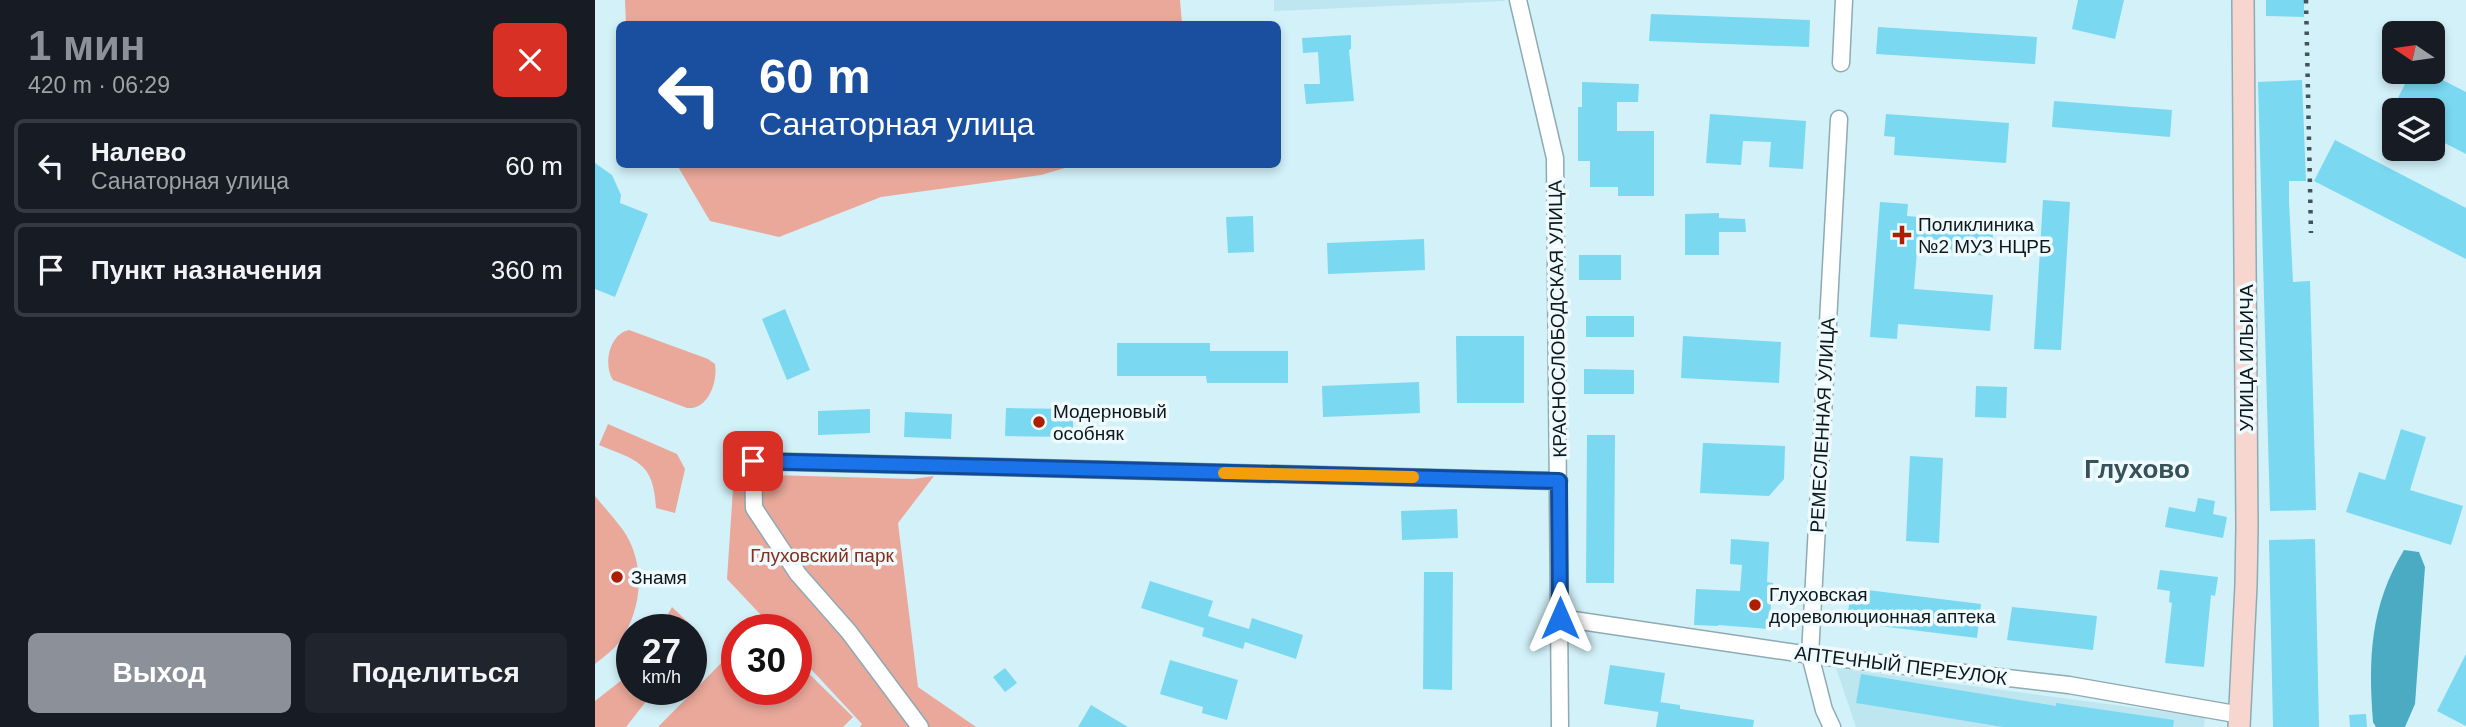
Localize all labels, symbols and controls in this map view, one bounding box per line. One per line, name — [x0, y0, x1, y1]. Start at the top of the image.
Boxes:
north arrow — [2382, 21, 2445, 84]
map controls — [2382, 21, 2445, 161]
text: 1 мин — [28, 22, 145, 69]
button: close — [493, 23, 567, 97]
icon: left — [644, 49, 735, 140]
text: 60 m — [759, 49, 871, 103]
text: 420 m · 06:29 — [28, 72, 170, 98]
button: layers — [2382, 98, 2445, 161]
text: Санаторная улица — [759, 106, 1035, 142]
text: Налево — [91, 137, 186, 167]
icon: left — [32, 147, 70, 185]
text: 60 m — [505, 151, 563, 181]
text: Санаторная улица — [91, 168, 289, 194]
street label: КРАСНОСЛОБОДСКАЯ УЛИЦА — [1545, 180, 1570, 458]
place label: Поликлиника №2 МУЗ НЦРБ — [1918, 214, 2051, 257]
marker: Поликлиника №2 МУЗ НЦРБ — [1892, 225, 1912, 245]
icon: arrive — [32, 251, 70, 289]
text: Пункт назначения — [91, 255, 322, 285]
text: 360 m — [491, 255, 563, 285]
street label: УЛИЦА ИЛЬИЧА — [2236, 284, 2257, 432]
street label: РЕМЕСЛЕННАЯ УЛИЦА — [1806, 317, 1839, 533]
place label: Модерновый особняк — [1053, 401, 1167, 444]
marker: Модерновый особняк — [1031, 414, 1047, 430]
pin — [723, 431, 783, 491]
icon: arrive — [734, 442, 772, 480]
district label: Глухово — [2084, 454, 2190, 484]
park label: Глуховский парк — [750, 545, 894, 566]
place label: Знамя — [631, 567, 687, 588]
marker: Знамя — [609, 569, 625, 585]
position arrow — [1523, 581, 1597, 655]
place label: Глуховская дореволюционная аптека — [1769, 584, 1996, 627]
marker: Глуховская дореволюционная аптека — [1747, 597, 1763, 613]
speed limit sign: 30 — [721, 614, 812, 705]
text: 27 — [642, 631, 681, 670]
button: Выход — [28, 633, 291, 713]
button: Поделиться — [305, 633, 567, 713]
street label: АПТЕЧНЫЙ ПЕРЕУЛОК — [1793, 642, 2008, 689]
text: km/h — [642, 667, 681, 687]

